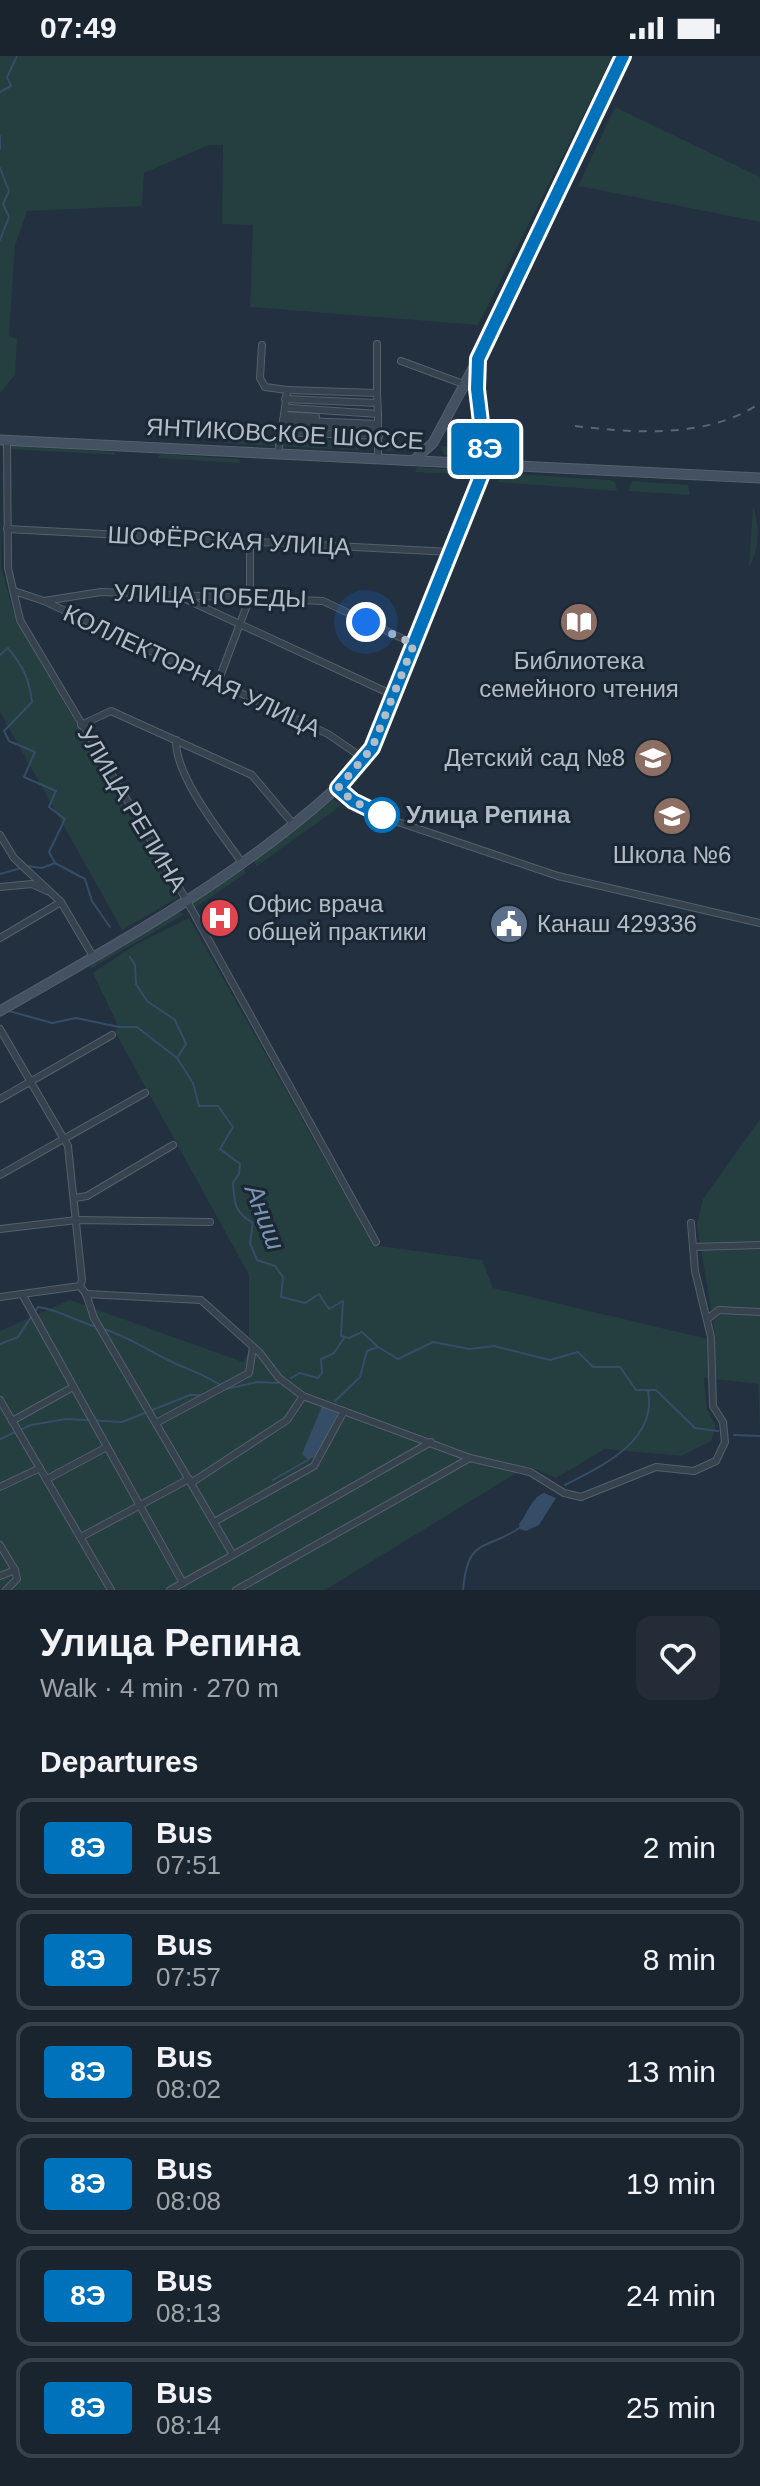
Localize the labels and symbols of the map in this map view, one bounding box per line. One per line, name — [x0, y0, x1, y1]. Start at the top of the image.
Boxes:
street label: ЯНТИКОВСКОЕ ШОССЕ — [146, 413, 424, 454]
line badge: 8Э — [449, 423, 521, 475]
street label: ШОФЁРСКАЯ УЛИЦА — [107, 521, 351, 560]
street label: УЛИЦА ПОБЕДЫ — [113, 579, 307, 612]
street label: КОЛЛЕКТОРНАЯ УЛИЦА — [59, 599, 325, 742]
library icon: Библиотека семейного чтения — [558, 601, 600, 643]
your location — [346, 602, 386, 642]
place label: Библиотека семейного чтения — [479, 647, 679, 702]
street label: УЛИЦА РЕПИНА — [73, 721, 192, 896]
school or university icon: Детский сад №8 — [632, 737, 674, 779]
place label: Детский сад №8 — [444, 744, 625, 771]
school or university icon: Школа №6 — [651, 795, 693, 837]
marker: Улица Репина — [365, 798, 399, 832]
place label: Улица Репина — [406, 801, 571, 828]
place label: Школа №6 — [613, 841, 731, 868]
place label: Офис врача общей практики — [248, 890, 427, 945]
hospital icon: Офис врача общей практики — [199, 897, 241, 939]
public building icon: Канаш 429336 — [488, 903, 530, 945]
place label: Канаш 429336 — [537, 910, 697, 937]
water label: Аниш — [238, 1178, 291, 1254]

